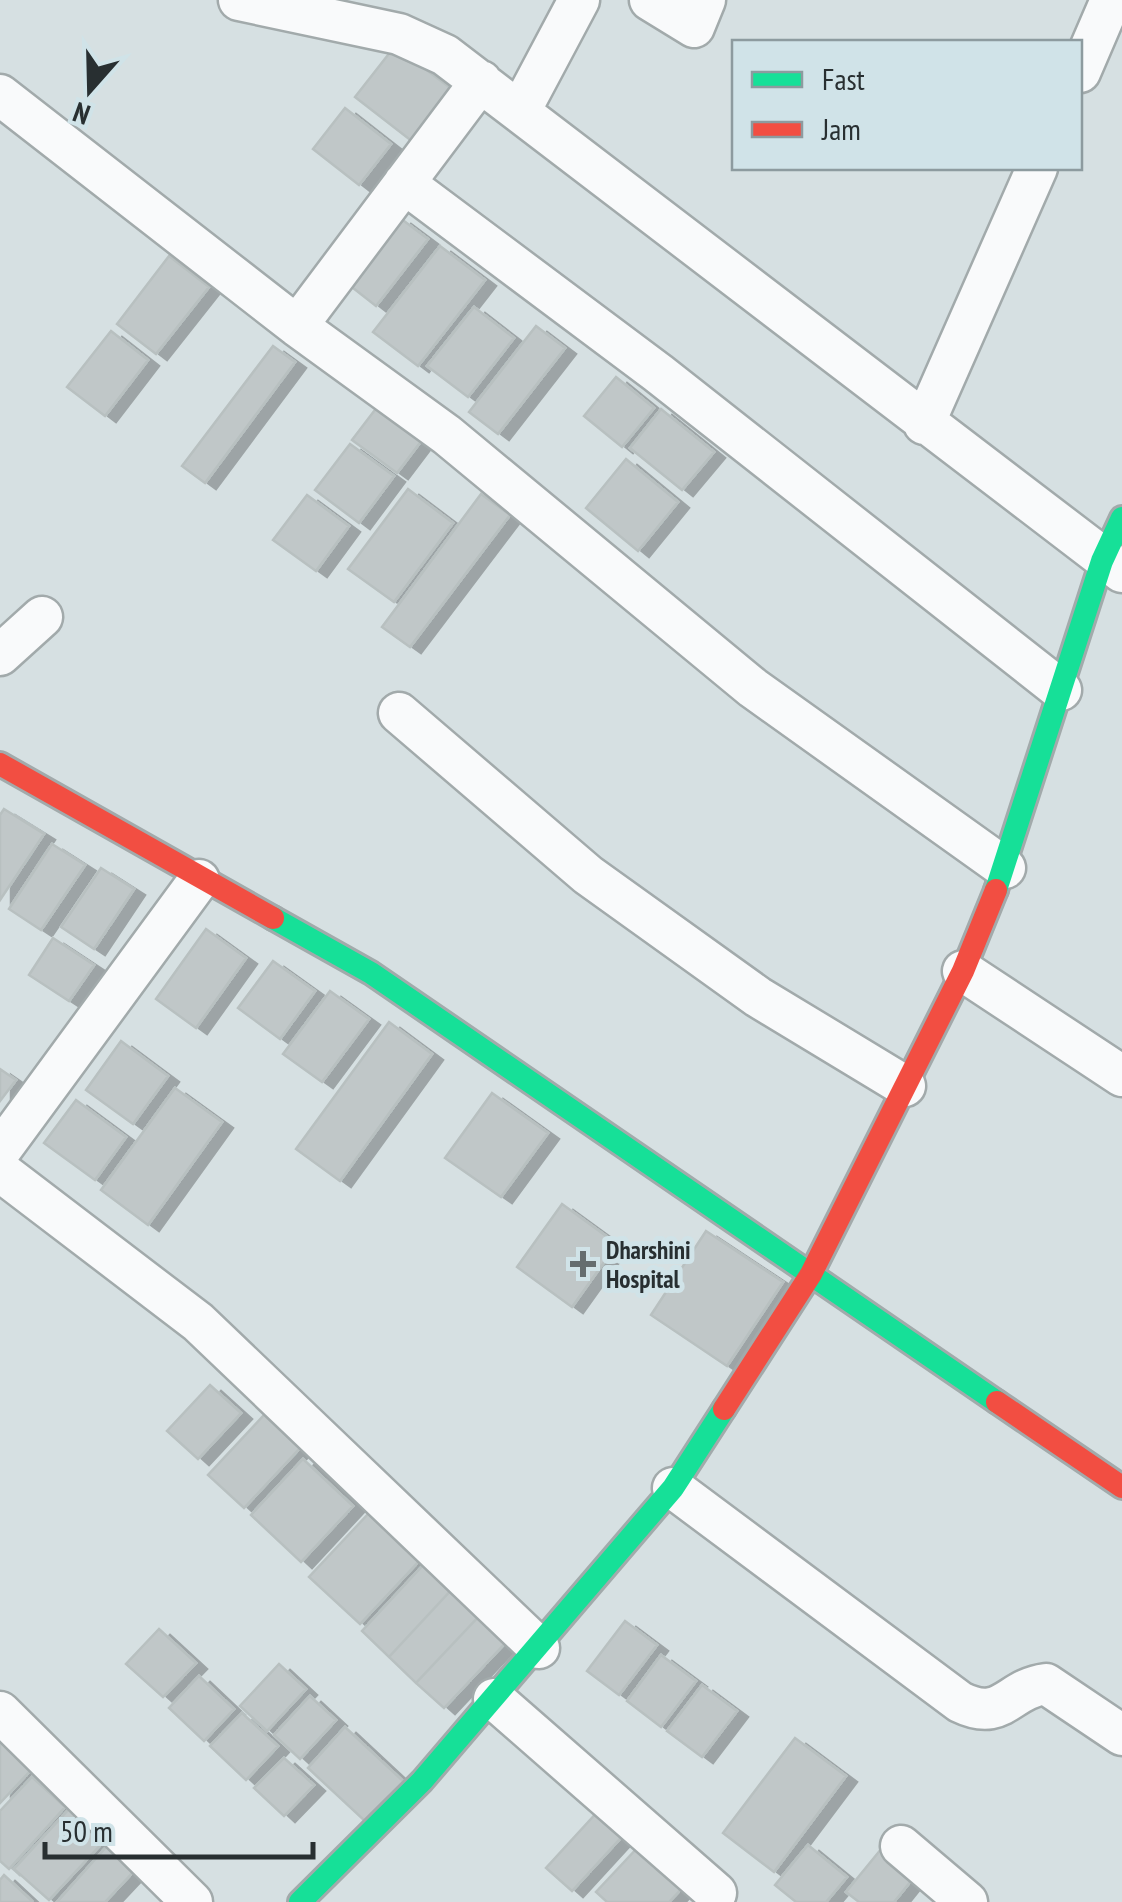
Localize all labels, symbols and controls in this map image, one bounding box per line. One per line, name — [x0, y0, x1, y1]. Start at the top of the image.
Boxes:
north arrow — [40, 40, 140, 140]
legend — [732, 40, 1082, 170]
text: Fast — [822, 59, 866, 98]
text: N — [68, 94, 95, 134]
text: Jam — [821, 109, 861, 148]
place label: Dharshini Hospital — [606, 1234, 691, 1295]
marker: Dharshini Hospital — [570, 1251, 596, 1277]
scale bar — [45, 1797, 312, 1859]
text: 50 m — [60, 1811, 113, 1850]

